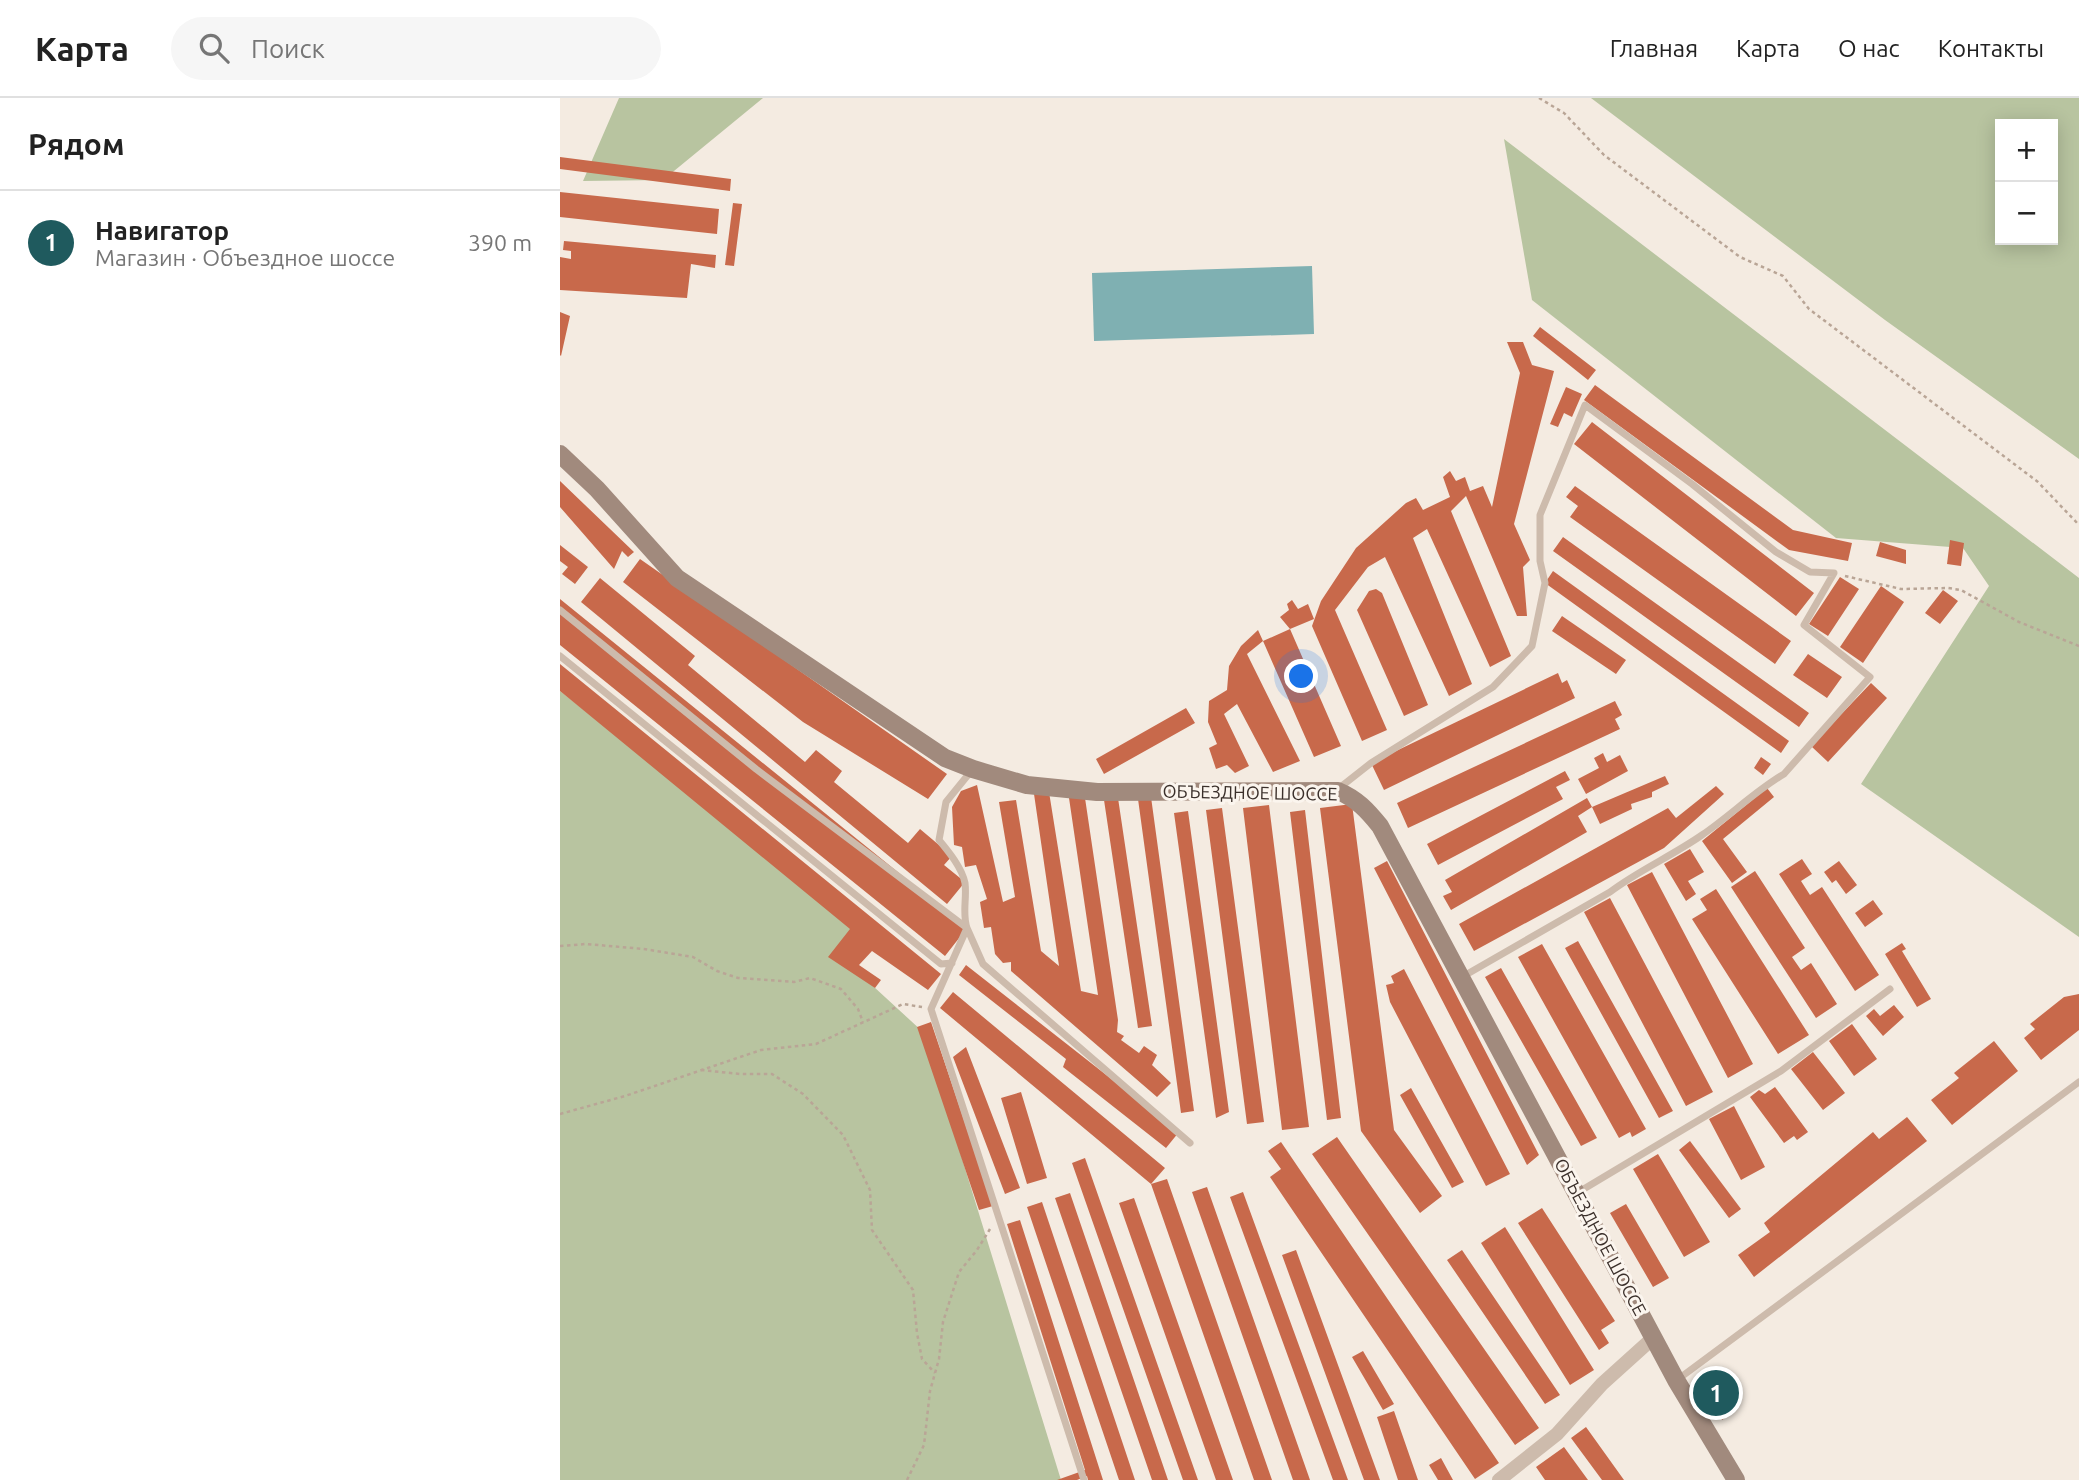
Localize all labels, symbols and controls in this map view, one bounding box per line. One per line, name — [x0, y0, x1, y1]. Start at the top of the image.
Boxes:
search box — [171, 17, 661, 80]
icon: search — [195, 29, 233, 67]
text: Карта — [35, 30, 129, 67]
text: Поиск — [251, 34, 325, 63]
text: Главная — [1610, 35, 1698, 62]
text: Карта — [1736, 35, 1800, 62]
text: О нас — [1838, 35, 1900, 62]
text: Контакты — [1938, 35, 2044, 62]
map controls — [1995, 119, 2058, 245]
button: + — [1995, 119, 2058, 182]
text: Рядом — [28, 127, 124, 161]
button: − — [1995, 182, 2058, 245]
text: Навигатор — [95, 216, 229, 245]
text: 1 — [45, 230, 57, 255]
text: 390 m — [468, 230, 532, 255]
text: Магазин · Объездное шоссе — [95, 245, 395, 270]
your location — [1284, 659, 1318, 693]
street label: ОБЪЕЗДНОЕ ШОССЕ — [1162, 780, 1338, 804]
street label: ОБЪЕЗДНОЕ ШОССЕ — [1551, 1155, 1651, 1318]
pin: 1 — [1693, 1367, 1739, 1419]

